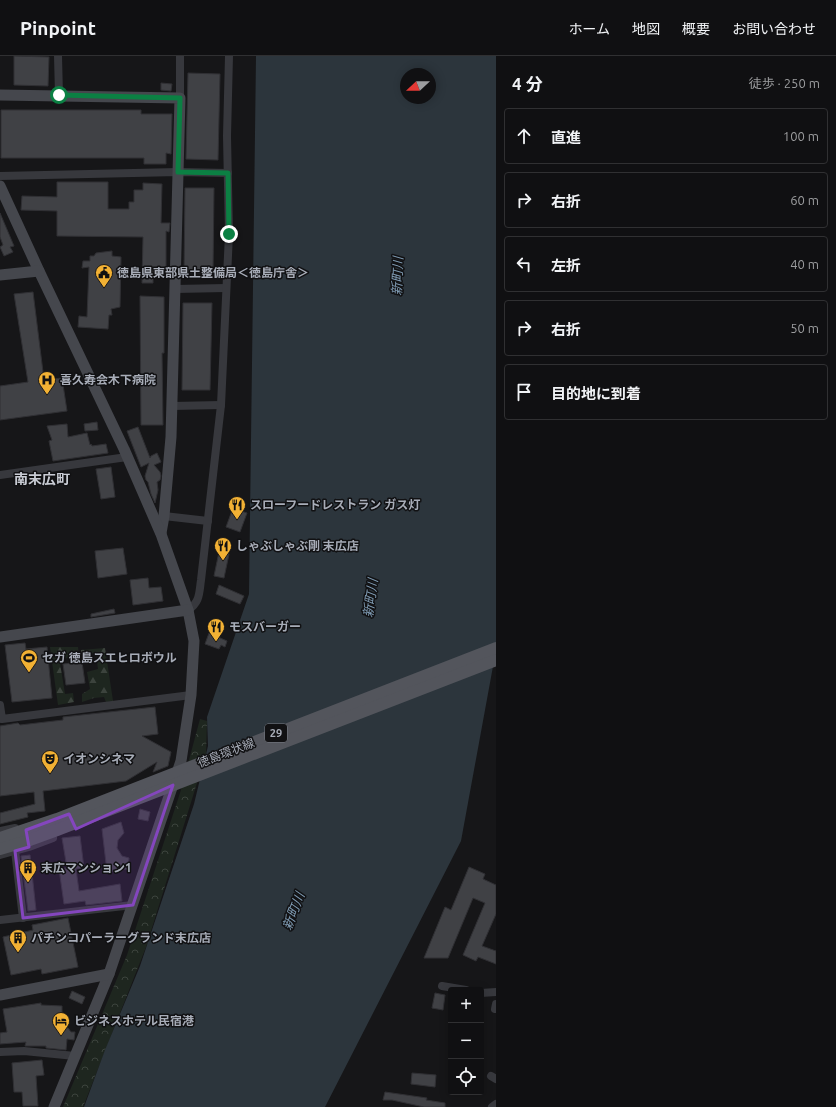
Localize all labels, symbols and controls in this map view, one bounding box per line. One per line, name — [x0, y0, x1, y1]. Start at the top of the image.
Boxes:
text: Pinpoint — [20, 17, 96, 39]
text: ホーム — [568, 21, 610, 37]
text: 地図 — [632, 21, 660, 37]
text: 概要 — [682, 21, 710, 37]
text: お問い合わせ — [732, 21, 816, 37]
north arrow — [400, 68, 436, 104]
text: 4 分 — [512, 74, 543, 93]
text: 徒歩 · 250 m — [749, 76, 820, 90]
route start — [50, 86, 68, 104]
icon: ahead — [513, 125, 535, 147]
text: 直進 — [551, 129, 581, 146]
text: 100 m — [783, 129, 819, 143]
icon: right — [513, 189, 535, 211]
text: 右折 — [551, 193, 581, 210]
text: 60 m — [790, 193, 819, 207]
route end — [220, 225, 238, 243]
icon: left — [513, 253, 535, 275]
water label: 新町川 — [389, 254, 405, 296]
text: 左折 — [551, 257, 581, 274]
text: 40 m — [790, 257, 819, 271]
public building icon: 徳島県東部県土整備局＜徳島庁舎＞ — [94, 263, 114, 288]
place label: 徳島県東部県土整備局＜徳島庁舎＞ — [117, 266, 309, 279]
icon: right — [513, 317, 535, 339]
text: 右折 — [551, 321, 581, 338]
text: 50 m — [790, 321, 819, 335]
hospital icon: 喜久寿会木下病院 — [37, 370, 57, 395]
place label: 喜久寿会木下病院 — [60, 373, 156, 386]
icon: arrive — [513, 381, 535, 403]
text: 目的地に到着 — [551, 385, 641, 402]
district label: 南末広町 — [14, 471, 70, 487]
restaurant icon: スローフードレストラン ガス灯 — [227, 495, 247, 520]
place label: スローフードレストラン ガス灯 — [250, 498, 420, 511]
restaurant icon: しゃぶしゃぶ剛 末広店 — [213, 536, 233, 561]
place label: しゃぶしゃぶ剛 末広店 — [236, 539, 359, 552]
water label: 新町川 — [360, 576, 380, 618]
restaurant icon: モスバーガー — [206, 617, 226, 642]
place label: モスバーガー — [229, 620, 301, 633]
sports icon: セガ 徳島スエヒロボウル — [19, 648, 39, 673]
place label: セガ 徳島スエヒロボウル — [42, 651, 177, 664]
road number: 29 — [265, 724, 287, 742]
street label: 徳島環状線 — [195, 736, 256, 769]
theatre icon: イオンシネマ — [40, 749, 60, 774]
place label: イオンシネマ — [63, 752, 135, 765]
building icon: 末広マンション1 — [18, 858, 38, 883]
place label: 末広マンション1 — [41, 861, 132, 874]
water label: 新町川 — [279, 888, 307, 932]
building icon: パチンコパーラーグランド末広店 — [8, 928, 28, 953]
place label: パチンコパーラーグランド末広店 — [31, 931, 211, 944]
map controls — [448, 987, 484, 1095]
button: + — [448, 987, 484, 1023]
hotel icon: ビジネスホテル民宿港 — [51, 1011, 71, 1036]
place label: ビジネスホテル民宿港 — [74, 1014, 194, 1027]
button: − — [448, 1023, 484, 1059]
button: locate — [448, 1059, 484, 1095]

